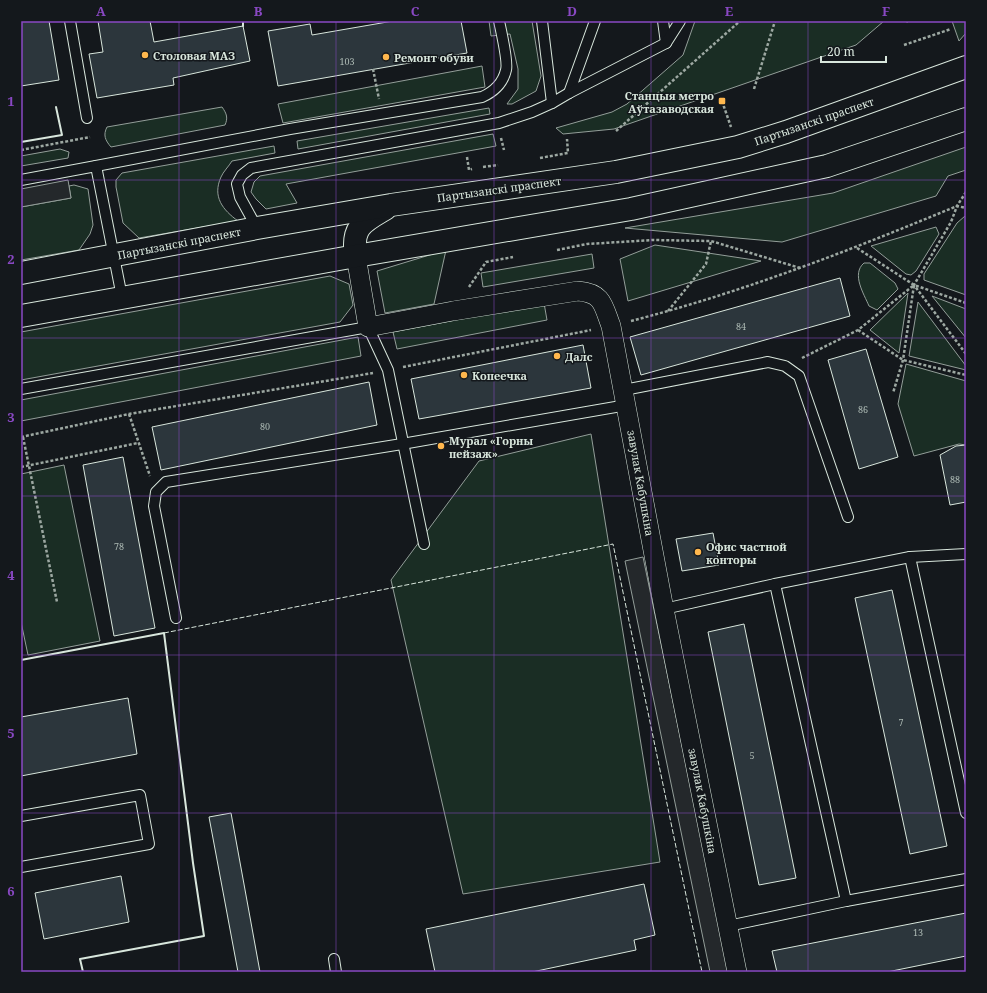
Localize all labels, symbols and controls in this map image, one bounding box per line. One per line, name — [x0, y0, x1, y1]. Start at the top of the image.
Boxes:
text: A — [96, 2, 106, 20]
text: B — [254, 2, 263, 20]
text: C — [411, 2, 420, 20]
text: D — [567, 2, 577, 20]
text: E — [725, 2, 734, 20]
text: F — [882, 2, 890, 20]
scale bar — [821, 38, 886, 64]
text: 20 m — [827, 43, 855, 60]
place label: Столовая МАЗ — [153, 48, 235, 63]
marker: Столовая МАЗ — [140, 50, 150, 60]
place label: Ремонт обуви — [394, 50, 474, 65]
marker: Ремонт обуви — [381, 52, 391, 62]
house number: 103 — [339, 55, 355, 68]
place label: Станцыя метро Аўтазаводская — [625, 88, 714, 116]
text: 1 — [7, 92, 15, 110]
street label: Партызанскі праспект — [752, 93, 876, 149]
marker: Станцыя метро Аўтазаводская — [717, 96, 727, 106]
street label: Партызанскі праспект — [436, 173, 562, 205]
street label: Партызанскі праспект — [116, 224, 242, 262]
text: 2 — [7, 250, 15, 268]
house number: 84 — [736, 320, 746, 333]
place label: Далс — [565, 349, 593, 364]
marker: Далс — [552, 351, 562, 361]
place label: Копеечка — [472, 368, 527, 383]
marker: Копеечка — [459, 370, 469, 380]
house number: 86 — [858, 403, 868, 416]
text: 3 — [7, 408, 15, 426]
house number: 80 — [260, 420, 270, 433]
street label: завулак Кабушкіна — [624, 429, 658, 537]
place label: Мурал «Горны пейзаж» — [449, 433, 534, 461]
marker: Мурал «Горны пейзаж» — [436, 441, 446, 451]
house number: 88 — [950, 473, 960, 486]
place label: Офис частной конторы — [706, 539, 787, 567]
house number: 78 — [114, 540, 124, 553]
marker: Офис частной конторы — [693, 547, 703, 557]
text: 4 — [7, 566, 15, 584]
house number: 7 — [898, 716, 904, 729]
text: 5 — [7, 724, 15, 742]
street label: завулак Кабушкіна — [685, 747, 721, 855]
house number: 5 — [749, 749, 755, 762]
text: 6 — [7, 882, 15, 900]
house number: 13 — [913, 926, 923, 939]

